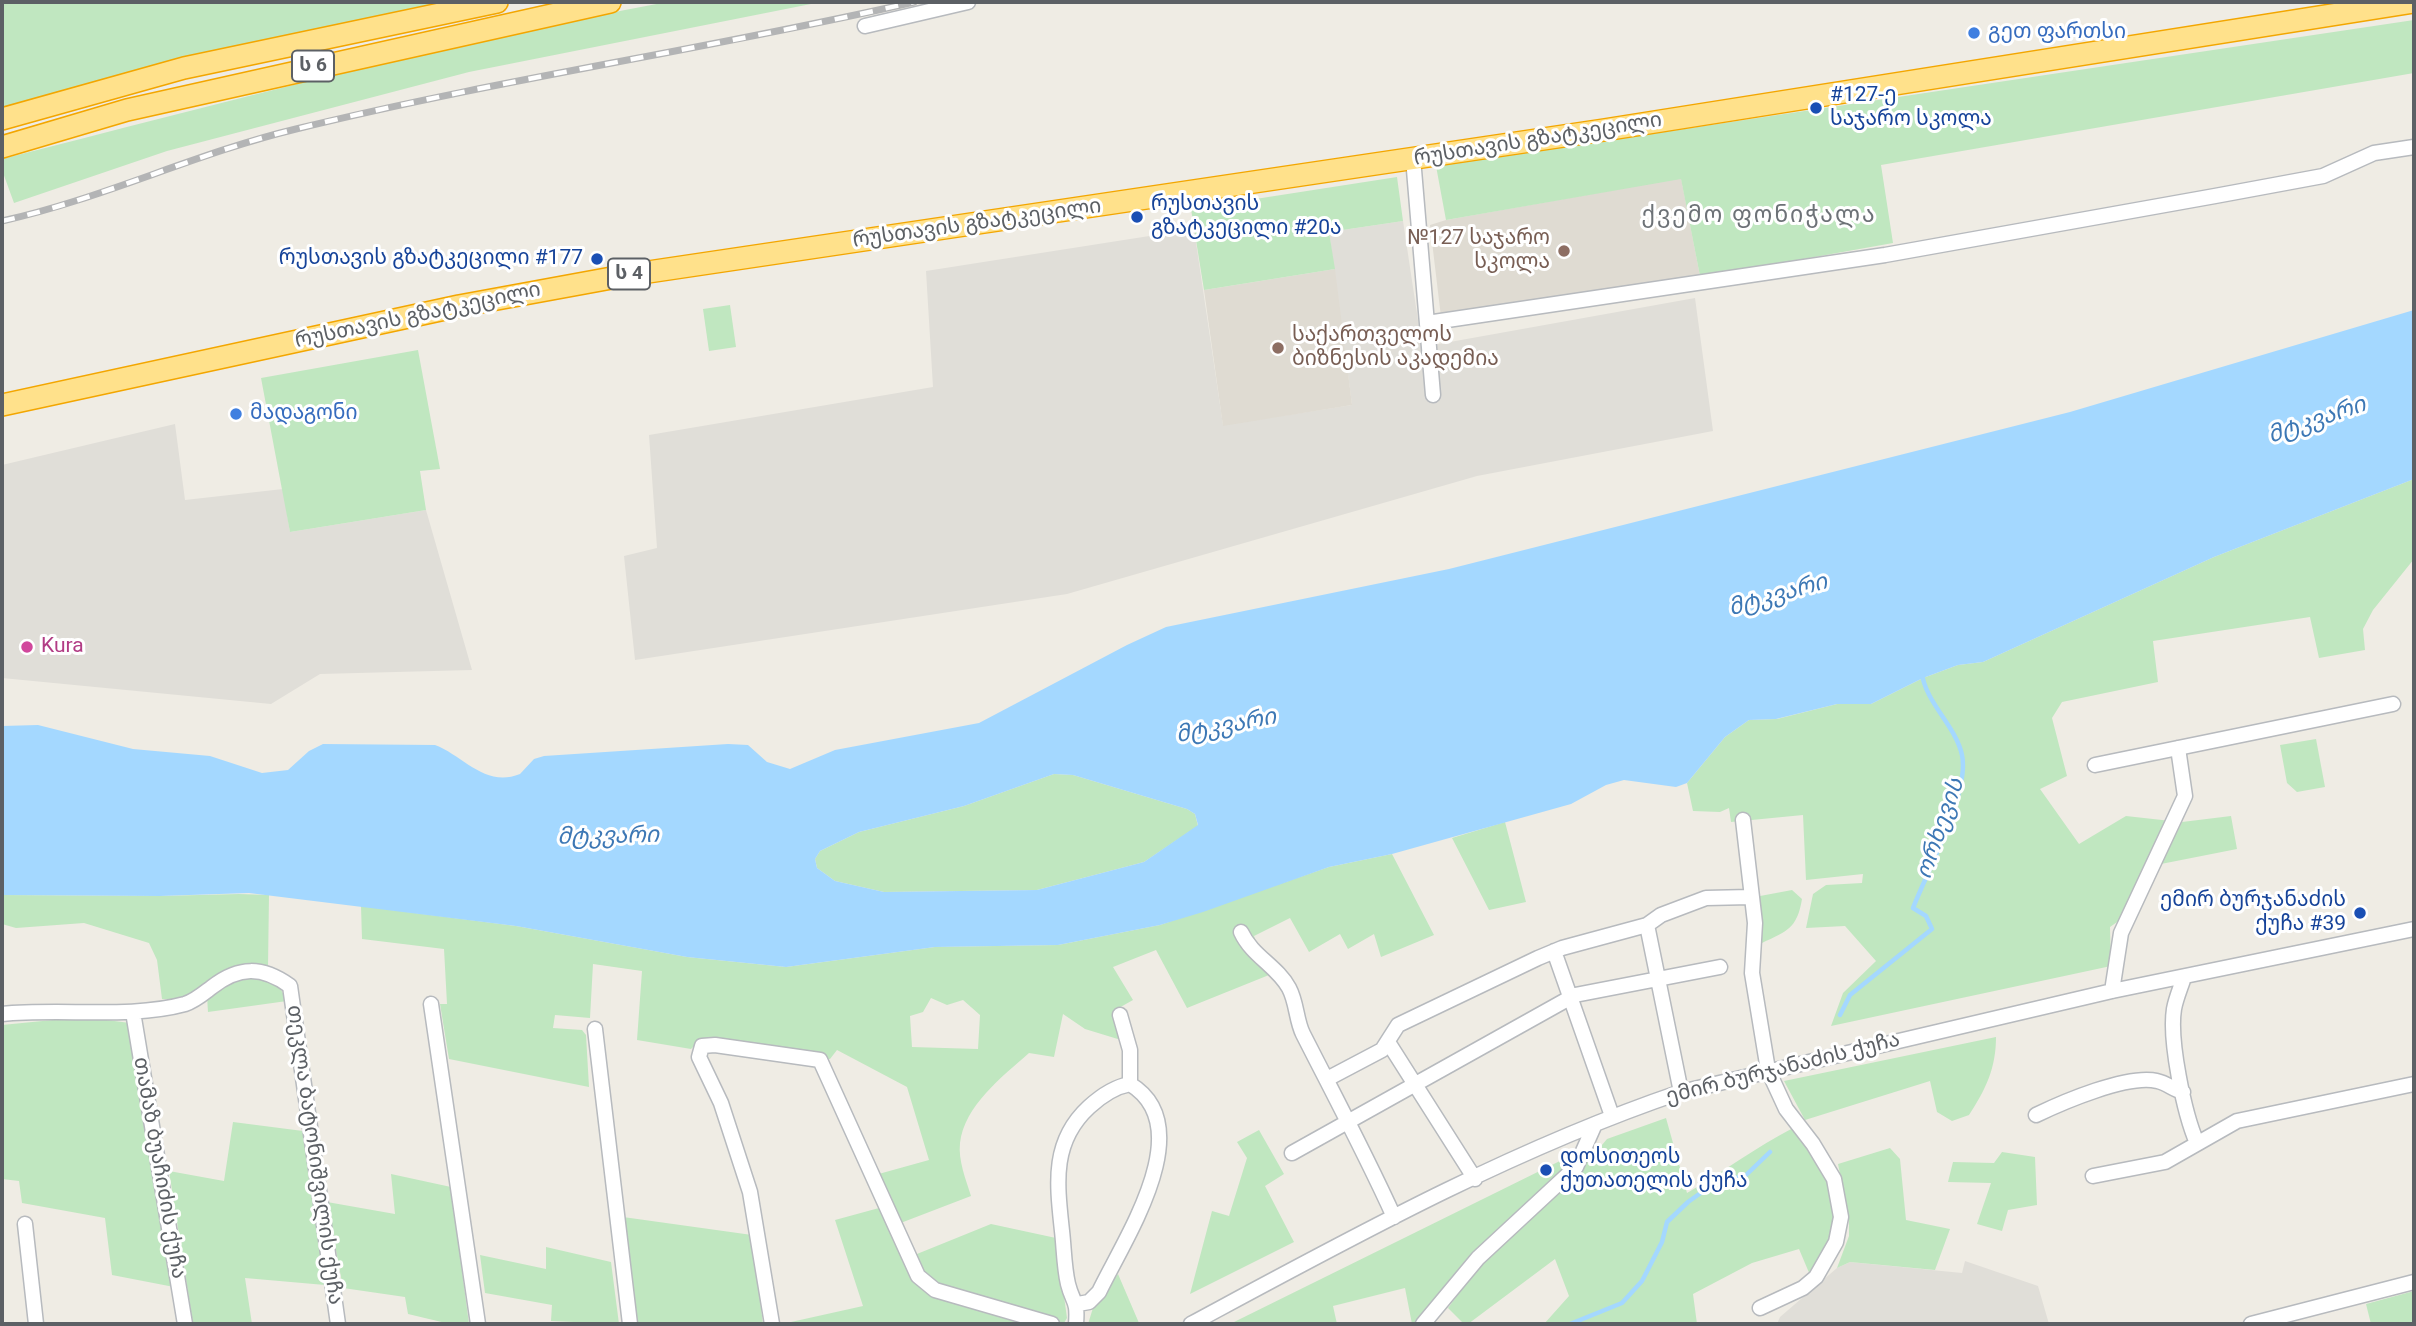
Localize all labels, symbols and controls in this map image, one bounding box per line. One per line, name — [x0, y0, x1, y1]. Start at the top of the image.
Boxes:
place label: გეთ ფართსი — [1988, 20, 2126, 46]
marker: გეთ ფართსი — [1966, 25, 1982, 41]
road number: ს 6 — [292, 50, 334, 82]
place label: #127-ე საჯარო სკოლა — [1830, 83, 1992, 133]
marker: #127-ე საჯარო სკოლა — [1808, 100, 1824, 116]
street label: რუსთავის გზატკეცილი — [1412, 108, 1664, 172]
place label: რუსთავის გზატკეცილი #20ა — [1151, 192, 1342, 242]
street label: რუსთავის გზატკეცილი — [851, 194, 1103, 254]
district label: ქვემო ფონიჭალა — [1643, 202, 1875, 230]
marker: რუსთავის გზატკეცილი #20ა — [1129, 209, 1145, 225]
place label: №127 საჯარო სკოლა — [1407, 226, 1550, 276]
marker: №127 საჯარო სკოლა — [1556, 243, 1572, 259]
place label: რუსთავის გზატკეცილი #177 — [279, 246, 583, 272]
marker: რუსთავის გზატკეცილი #177 — [589, 251, 605, 267]
road number: ს 4 — [608, 258, 650, 290]
street label: რუსთავის გზატკეცილი — [293, 278, 543, 354]
place label: საქართველოს ბიზნესის აკადემია — [1292, 323, 1499, 373]
marker: საქართველოს ბიზნესის აკადემია — [1270, 340, 1286, 356]
water label: მტკვარი — [2265, 391, 2369, 451]
place label: მადაგონი — [250, 401, 358, 427]
marker: მადაგონი — [228, 406, 244, 422]
water label: მტკვარი — [1725, 569, 1831, 623]
place label: Kura — [41, 634, 84, 660]
marker: Kura — [19, 639, 35, 655]
water label: მტკვარი — [1174, 704, 1278, 750]
water label: ორხევის — [1911, 775, 1971, 883]
water label: მტკვარი — [557, 822, 659, 852]
place label: ემირ ბურჯანაძის ქუჩა #39 — [2160, 888, 2346, 938]
marker: ემირ ბურჯანაძის ქუჩა #39 — [2352, 905, 2368, 921]
street label: თეკლა ბატონიშვილის ქუჩა — [280, 1004, 348, 1306]
street label: ემირ ბურჯანაძის ქუჩა — [1663, 1028, 1903, 1110]
street label: თამაზ ბუაჩიძის ქუჩა — [127, 1055, 191, 1281]
place label: დოსითეოს ქუთათელის ქუჩა — [1560, 1145, 1748, 1195]
marker: დოსითეოს ქუთათელის ქუჩა — [1538, 1162, 1554, 1178]

